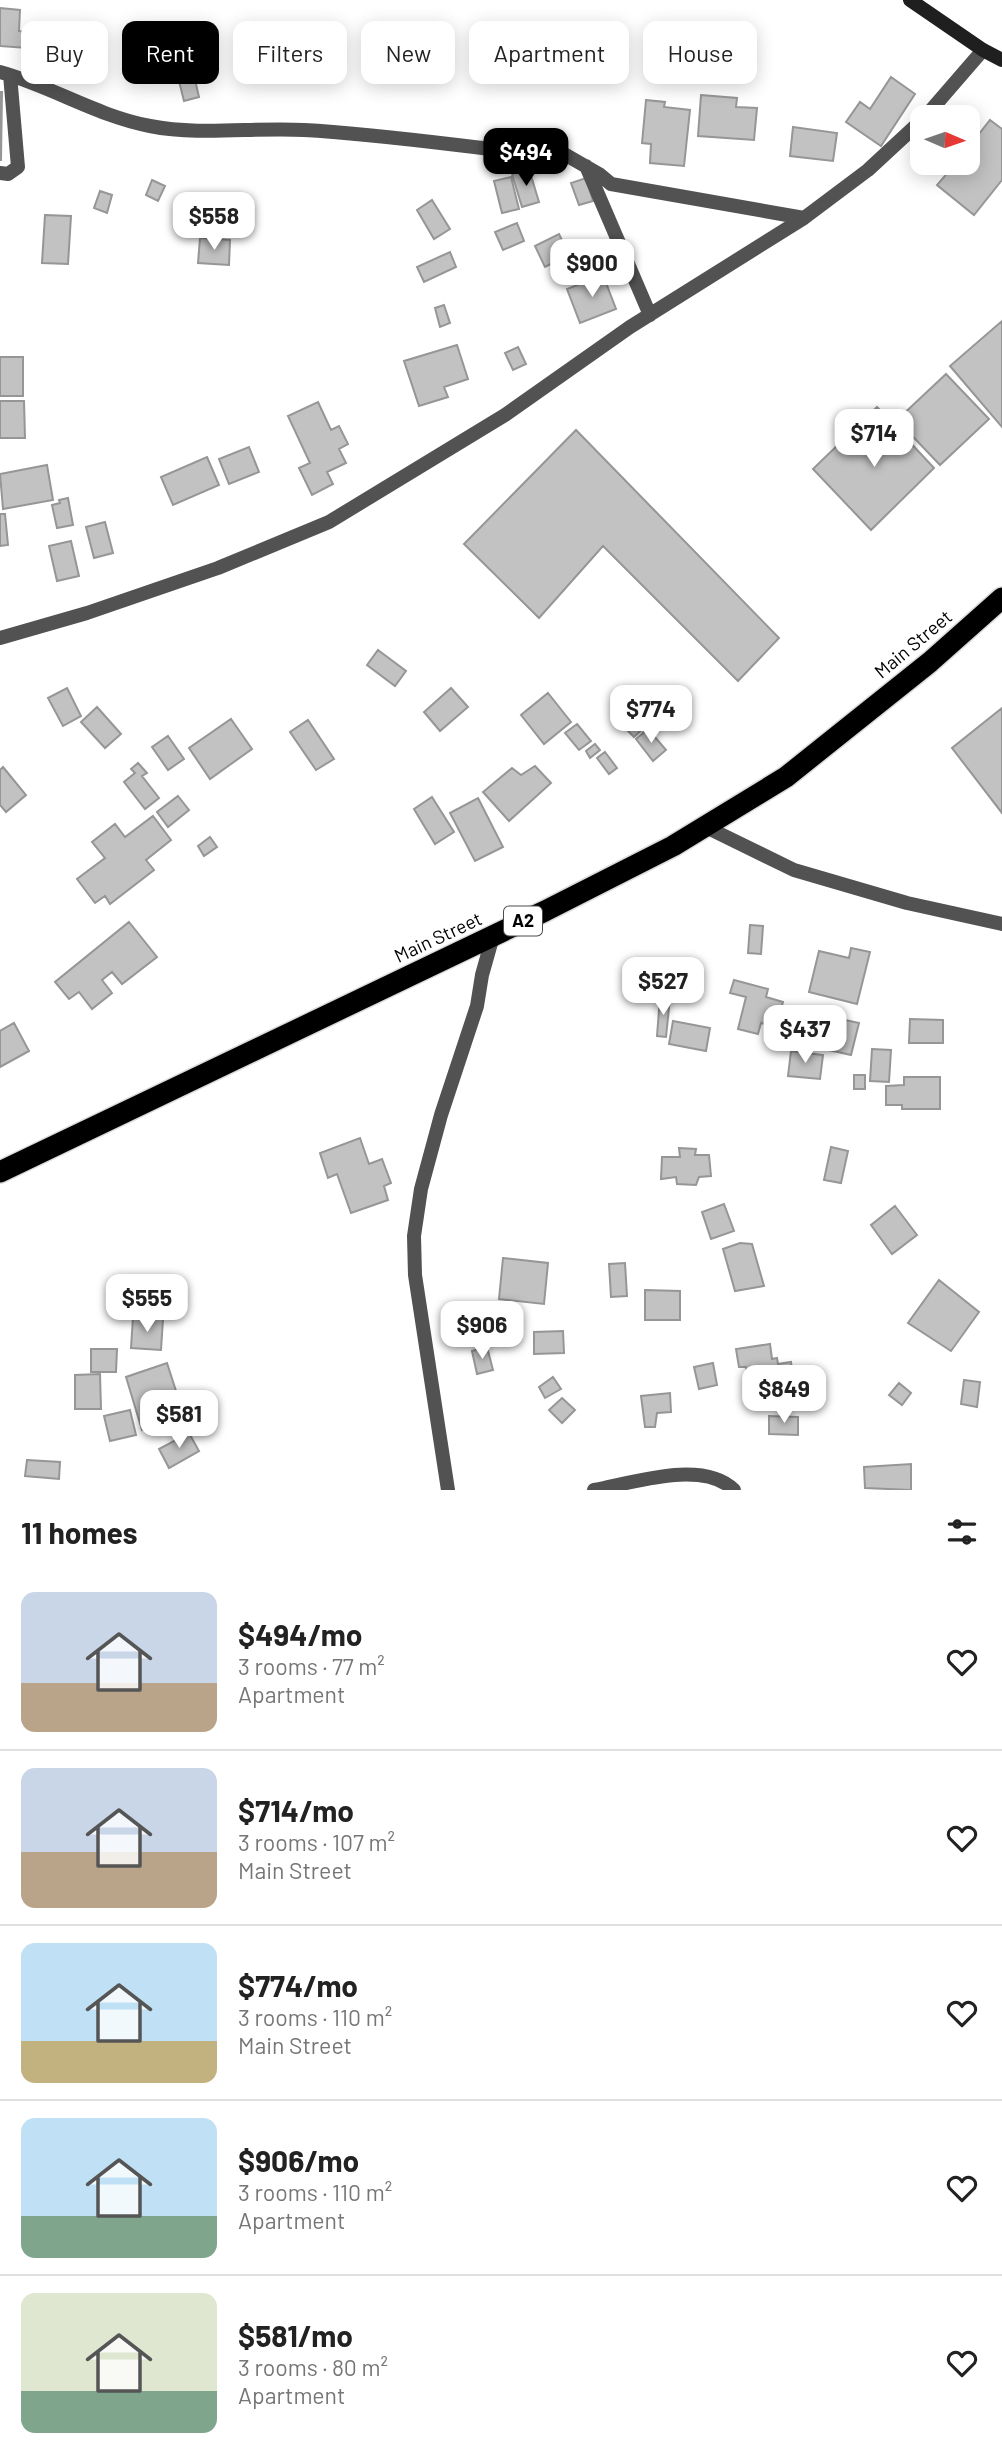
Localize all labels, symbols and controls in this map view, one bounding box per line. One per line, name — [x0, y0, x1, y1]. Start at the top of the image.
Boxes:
chip: Buy — [21, 21, 108, 84]
chip: Rent — [122, 21, 219, 84]
chip: Filters — [233, 21, 347, 84]
chip: New — [361, 21, 455, 84]
chip: Apartment — [469, 21, 629, 84]
chip: House — [643, 21, 757, 84]
north arrow — [910, 105, 980, 175]
map controls — [910, 105, 980, 175]
pin: $494 — [485, 128, 567, 188]
text: $494 — [499, 137, 553, 165]
pin: $558 — [173, 192, 255, 252]
text: $558 — [189, 201, 239, 229]
pin: $900 — [551, 240, 633, 299]
text: $900 — [566, 248, 618, 276]
pin: $714 — [833, 410, 915, 469]
text: $714 — [851, 418, 897, 446]
street label: Main Street — [869, 605, 956, 683]
pin: $774 — [610, 686, 692, 745]
text: $774 — [626, 694, 676, 722]
street label: Main Street — [390, 906, 485, 967]
road number: A2 — [504, 906, 542, 936]
pin: $527 — [622, 958, 704, 1017]
text: $527 — [638, 966, 688, 994]
pin: $437 — [764, 1006, 846, 1065]
text: $437 — [780, 1014, 830, 1042]
pin: $555 — [106, 1274, 188, 1334]
text: $555 — [122, 1283, 172, 1311]
pin: $906 — [441, 1302, 523, 1361]
text: $906 — [457, 1310, 507, 1338]
pin: $849 — [743, 1366, 825, 1425]
text: $849 — [758, 1374, 810, 1402]
pin: $581 — [138, 1390, 220, 1450]
text: $581 — [156, 1399, 202, 1427]
icon: filters — [943, 1513, 981, 1551]
text: 11 homes — [21, 1514, 138, 1550]
text: $494/mo — [238, 1616, 362, 1652]
icon: home — [77, 1620, 161, 1704]
icon: heart — [943, 1643, 981, 1681]
text: 3 rooms · 77 m² — [238, 1652, 385, 1680]
text: Apartment — [238, 1680, 345, 1708]
text: $714/mo — [238, 1792, 354, 1828]
icon: home — [77, 1796, 161, 1880]
icon: heart — [943, 1819, 981, 1857]
text: 3 rooms · 107 m² — [238, 1828, 395, 1856]
text: Main Street — [238, 1856, 352, 1884]
text: $774/mo — [238, 1967, 358, 2003]
icon: home — [77, 1971, 161, 2055]
icon: heart — [943, 1994, 981, 2032]
text: 3 rooms · 110 m² — [238, 2003, 392, 2031]
text: Main Street — [238, 2031, 352, 2059]
text: $906/mo — [238, 2142, 359, 2178]
icon: home — [77, 2146, 161, 2230]
icon: heart — [943, 2169, 981, 2207]
text: 3 rooms · 110 m² — [238, 2178, 392, 2206]
text: Apartment — [238, 2206, 345, 2234]
text: $581/mo — [238, 2317, 353, 2353]
icon: home — [77, 2321, 161, 2405]
icon: heart — [943, 2344, 981, 2382]
text: 3 rooms · 80 m² — [238, 2353, 388, 2381]
text: Apartment — [238, 2381, 345, 2409]

